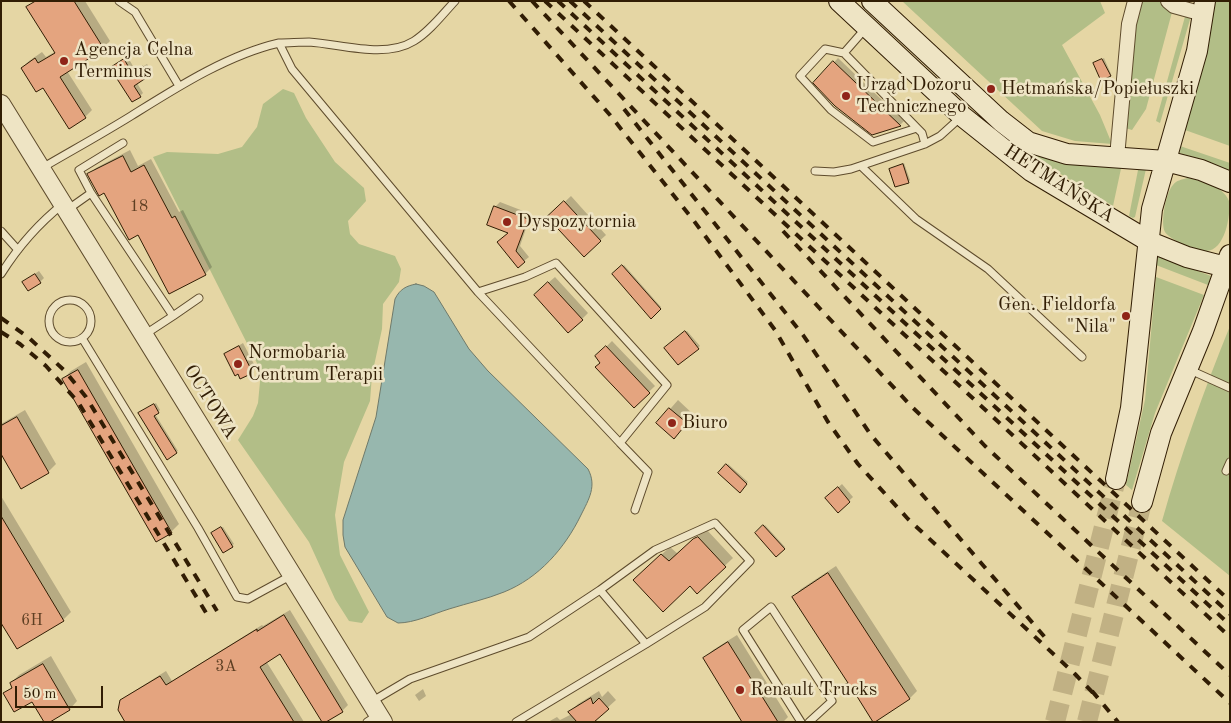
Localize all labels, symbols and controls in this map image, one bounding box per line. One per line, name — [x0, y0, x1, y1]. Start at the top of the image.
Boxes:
place label: Agencja Celna Terminus — [74, 39, 193, 83]
marker: Agencja Celna Terminus — [58, 55, 70, 67]
place label: Urząd Dozoru Technicznego — [856, 74, 972, 118]
place label: Hetmańska/Popiełuszki — [1001, 78, 1194, 100]
marker: Hetmańska/Popiełuszki — [985, 83, 997, 95]
marker: Urząd Dozoru Technicznego — [840, 90, 852, 102]
street label: HETMAŃSKA — [999, 140, 1119, 228]
house number: 18 — [130, 197, 148, 217]
place label: Dyspozytornia — [517, 211, 636, 233]
marker: Dyspozytornia — [501, 216, 513, 228]
place label: Gen. Fieldorfa "Nila" — [998, 294, 1116, 338]
marker: Gen. Fieldorfa "Nila" — [1120, 310, 1132, 322]
place label: Normobaria Centrum Terapii — [248, 342, 383, 386]
marker: Normobaria Centrum Terapii — [232, 358, 244, 370]
street label: OCTOWA — [178, 361, 242, 443]
place label: Biuro — [682, 412, 728, 434]
marker: Biuro — [666, 417, 678, 429]
house number: 6H — [21, 611, 43, 631]
house number: 3A — [215, 657, 237, 677]
scale bar — [18, 676, 105, 708]
place label: Renault Trucks — [750, 679, 877, 701]
marker: Renault Trucks — [734, 684, 746, 696]
text: 50 m — [23, 687, 57, 702]

